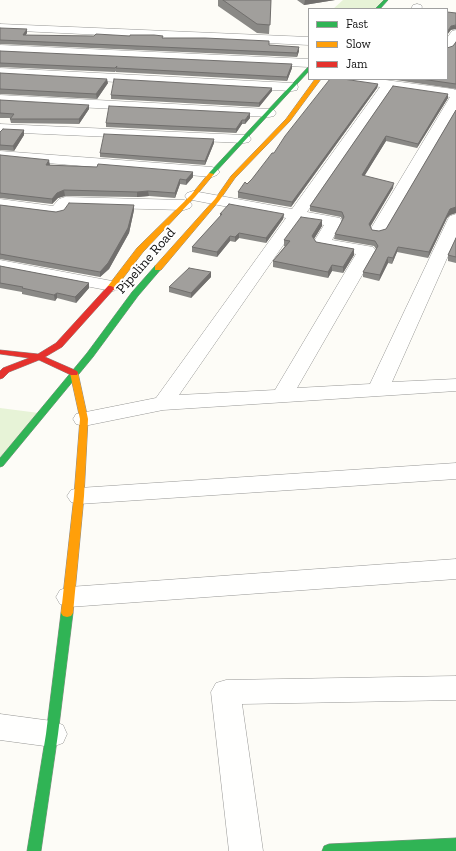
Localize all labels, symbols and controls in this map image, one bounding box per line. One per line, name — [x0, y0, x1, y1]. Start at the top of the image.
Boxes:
legend — [308, 8, 448, 80]
text: Fast — [346, 17, 368, 31]
text: Slow — [346, 37, 371, 51]
text: Jam — [346, 57, 367, 71]
street label: Pipeline Road — [113, 225, 179, 297]

